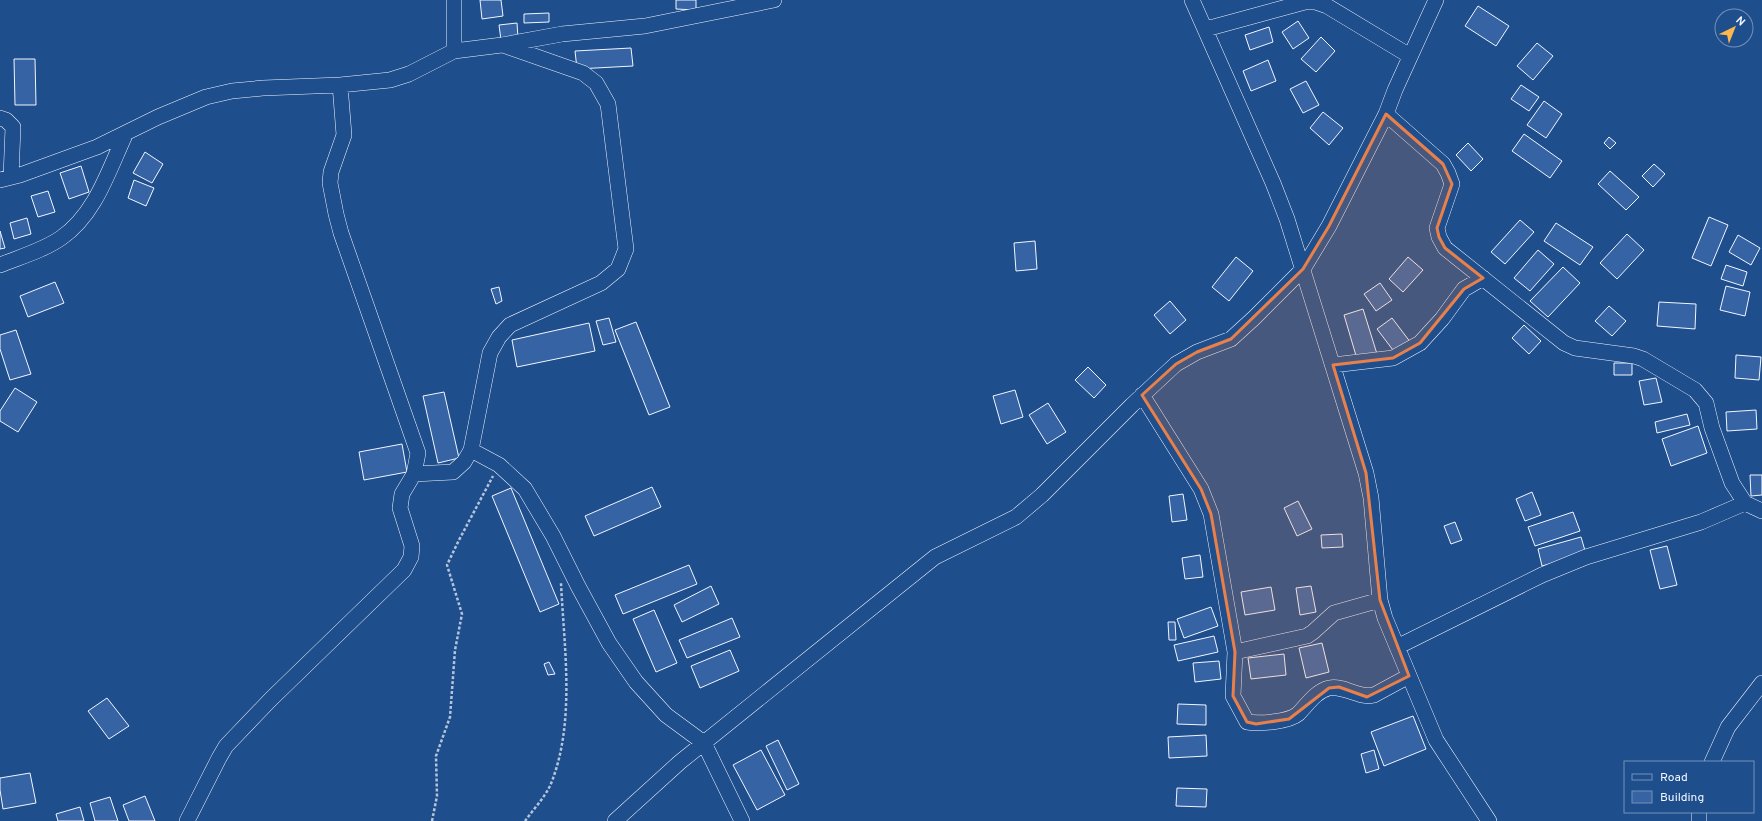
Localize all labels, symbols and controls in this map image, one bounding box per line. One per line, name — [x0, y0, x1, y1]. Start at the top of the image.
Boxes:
north arrow — [1714, 8, 1754, 48]
text: N — [1732, 14, 1748, 29]
legend — [1624, 761, 1754, 813]
text: Road — [1660, 770, 1688, 786]
text: Building — [1660, 790, 1704, 806]

